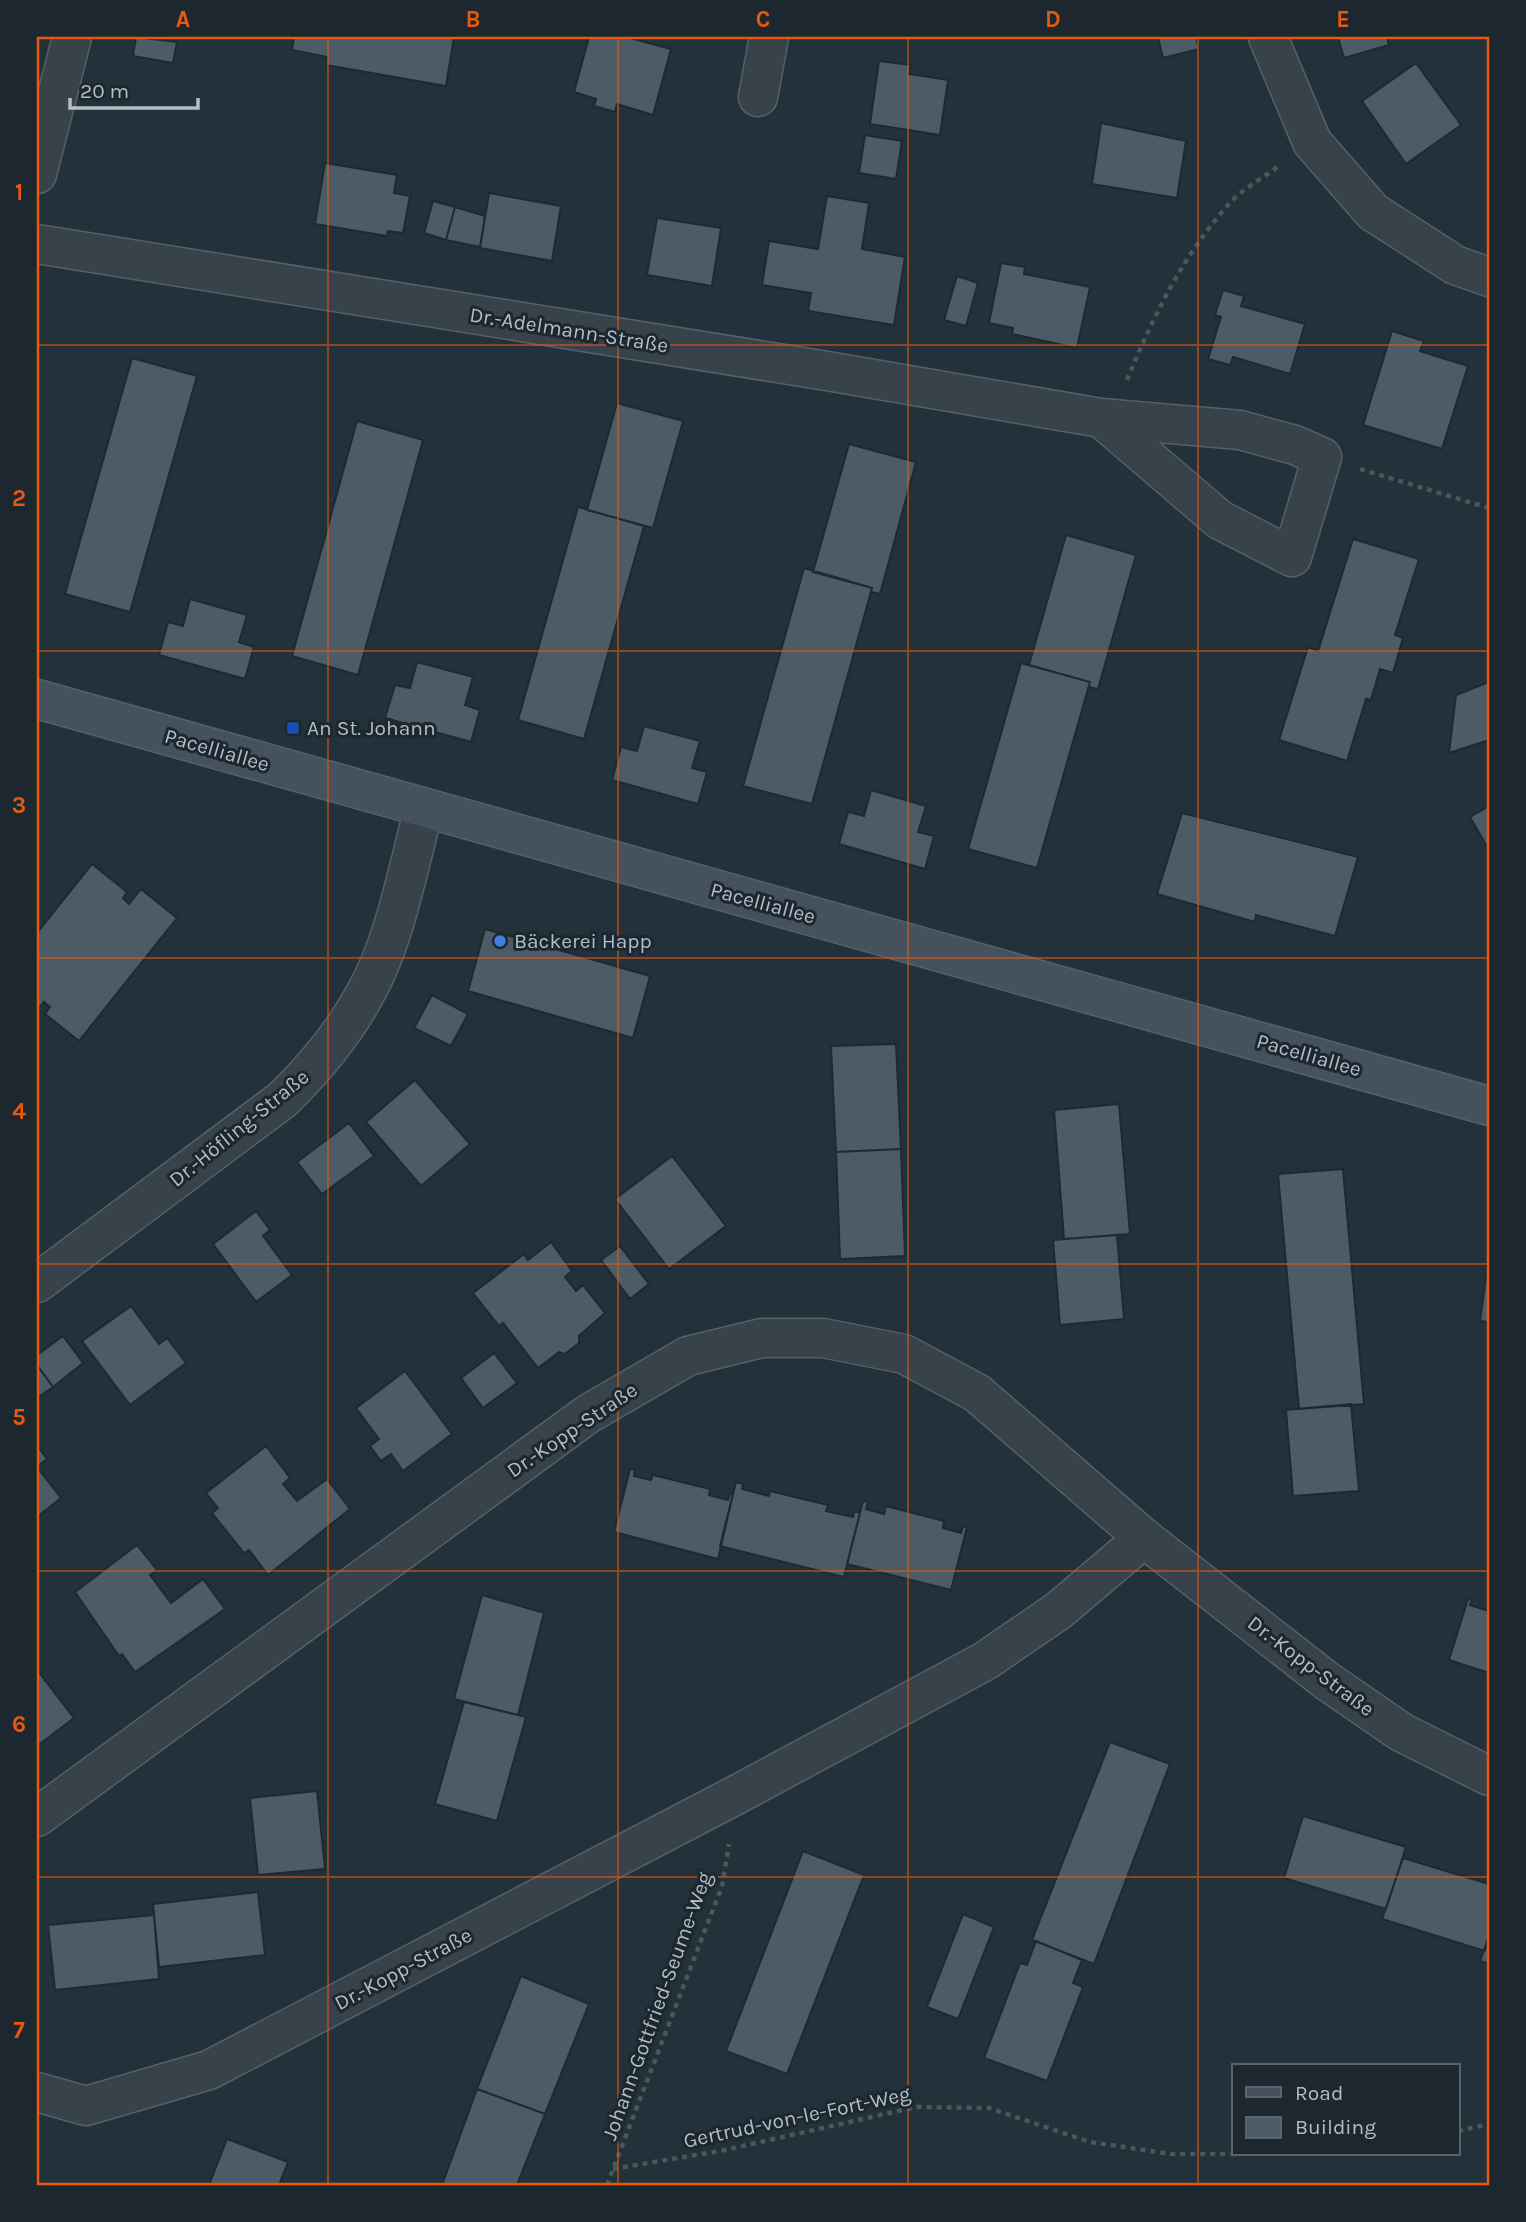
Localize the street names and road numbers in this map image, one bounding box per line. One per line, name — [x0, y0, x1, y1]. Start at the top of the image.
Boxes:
street label: Dr.-Adelmann-Straße — [468, 302, 670, 358]
street label: Pacelliallee — [162, 724, 272, 776]
street label: Pacelliallee — [708, 877, 818, 929]
street label: Pacelliallee — [1254, 1029, 1364, 1081]
street label: Dr.-Höfling-Straße — [164, 1064, 314, 1192]
street label: Dr.-Kopp-Straße — [502, 1378, 642, 1482]
street label: Dr.-Kopp-Straße — [1243, 1611, 1379, 1721]
street label: Johann-Gottfried-Seume-Weg — [597, 1868, 717, 2143]
street label: Dr.-Kopp-Straße — [330, 1923, 476, 2015]
street label: Gertrud-von-le-Fort-Weg — [681, 2081, 913, 2153]

